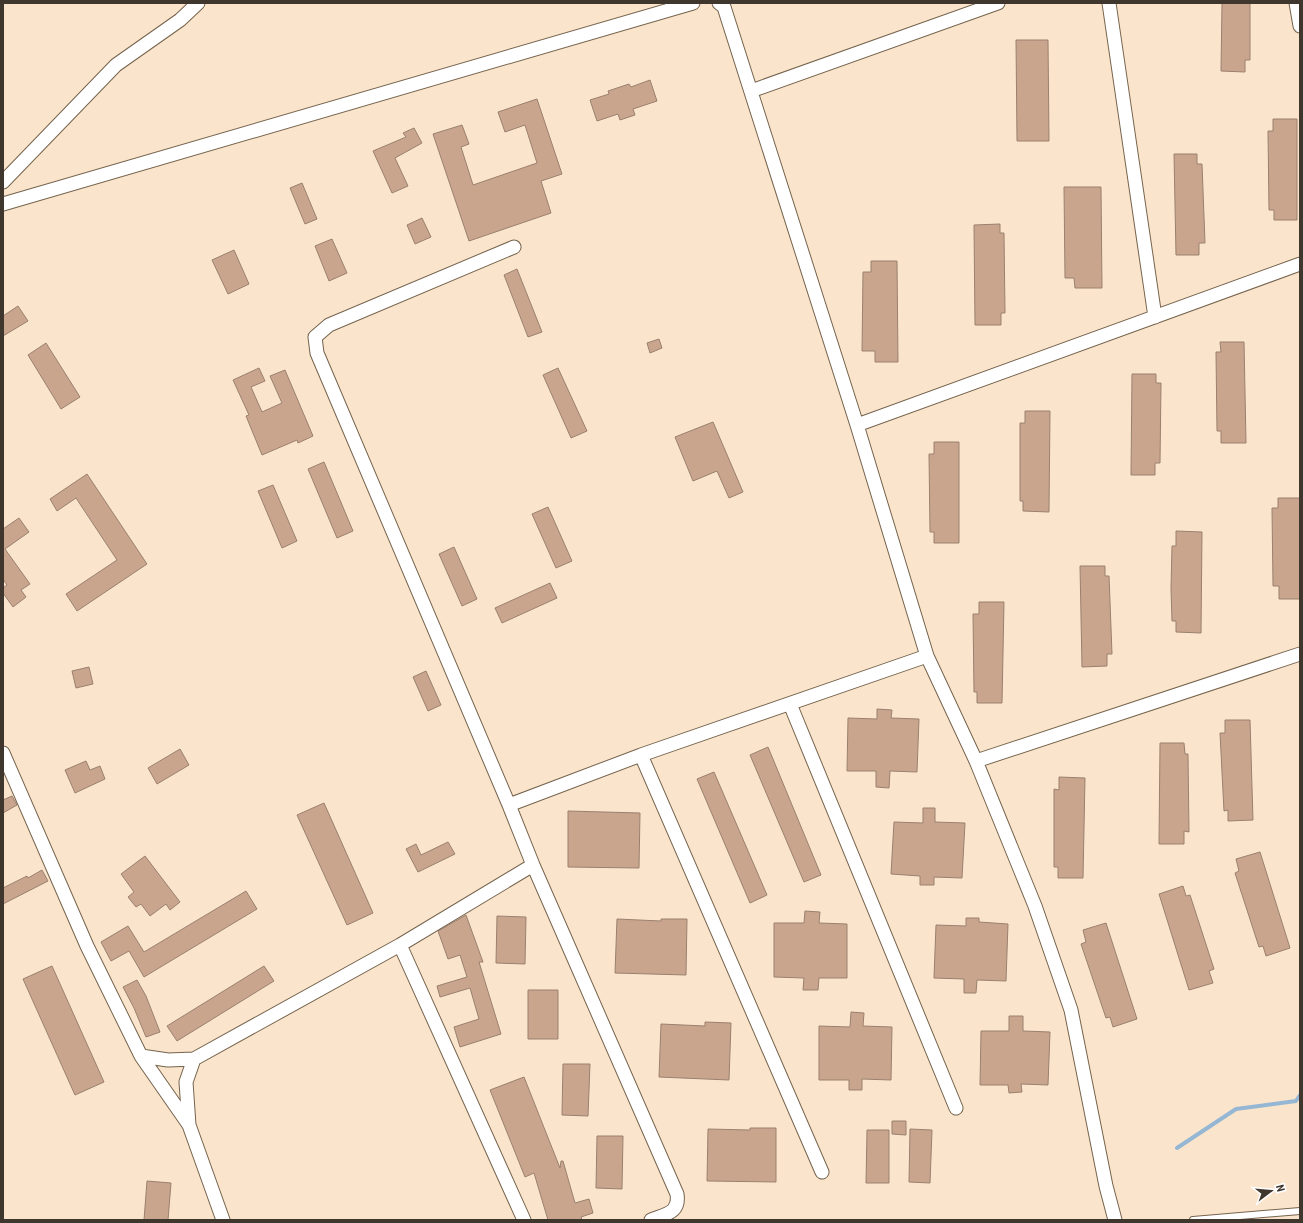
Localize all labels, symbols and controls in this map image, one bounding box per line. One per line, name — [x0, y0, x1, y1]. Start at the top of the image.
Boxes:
north arrow — [1251, 1171, 1291, 1211]
text: N — [1273, 1183, 1287, 1194]

